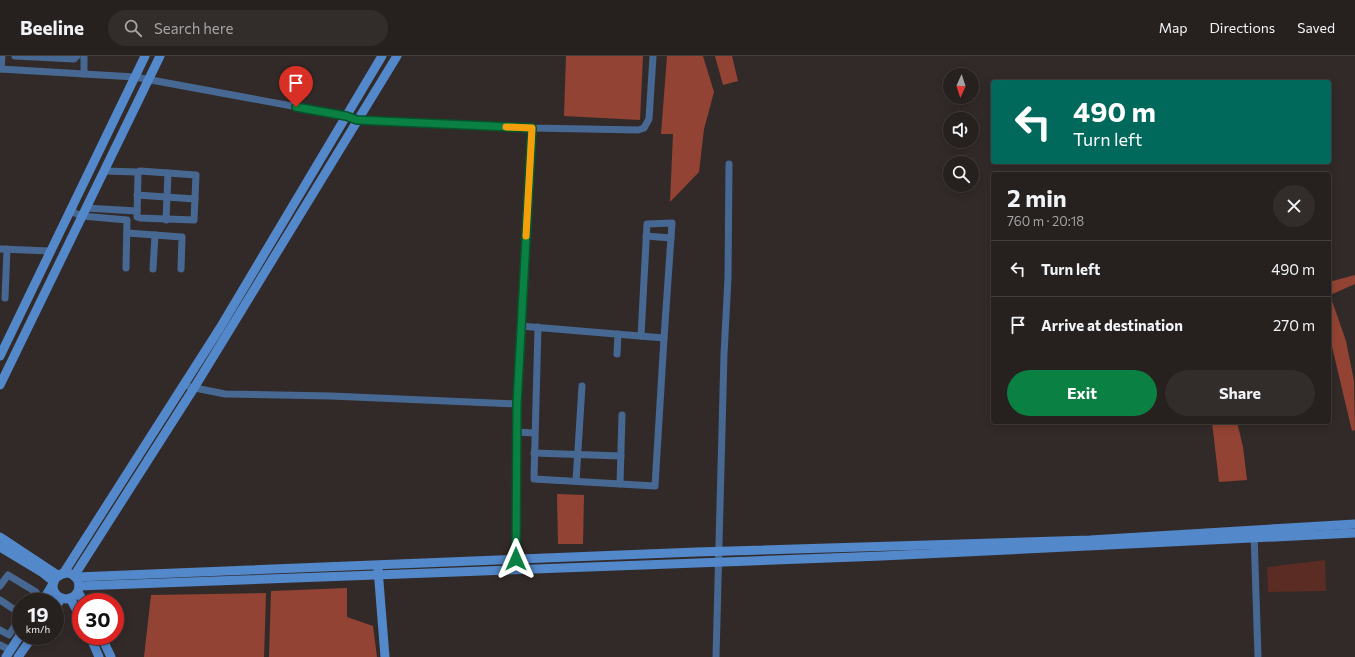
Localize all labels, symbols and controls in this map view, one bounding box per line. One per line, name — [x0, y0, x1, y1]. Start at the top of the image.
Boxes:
search box — [108, 10, 388, 46]
text: Beeline — [20, 16, 84, 39]
icon: search — [122, 17, 144, 39]
text: Search here — [154, 19, 233, 37]
text: Map — [1159, 19, 1188, 36]
text: Directions — [1210, 19, 1275, 36]
text: Saved — [1297, 19, 1335, 36]
pin — [279, 66, 313, 107]
north arrow — [943, 68, 979, 104]
map controls — [943, 68, 979, 192]
icon: arrive — [285, 72, 307, 94]
text: 490 m — [1073, 94, 1156, 128]
icon: left — [1007, 96, 1059, 148]
button: sound — [943, 112, 979, 148]
text: Turn left — [1073, 128, 1142, 150]
button: search — [943, 156, 979, 192]
text: 2 min — [1007, 183, 1067, 212]
button: close — [1273, 185, 1315, 227]
text: 760 m · 20:18 — [1007, 213, 1084, 229]
icon: left — [1007, 258, 1029, 280]
text: Turn left — [1041, 260, 1100, 278]
text: 490 m — [1271, 260, 1315, 278]
icon: arrive — [1007, 314, 1029, 336]
text: Arrive at destination — [1041, 316, 1183, 334]
text: 270 m — [1273, 316, 1315, 334]
button: Exit — [1007, 370, 1157, 416]
button: Share — [1165, 370, 1315, 416]
position arrow — [495, 538, 537, 580]
speed limit sign: 30 — [72, 593, 124, 645]
text: 19 — [27, 602, 49, 626]
text: km/h — [26, 623, 50, 635]

